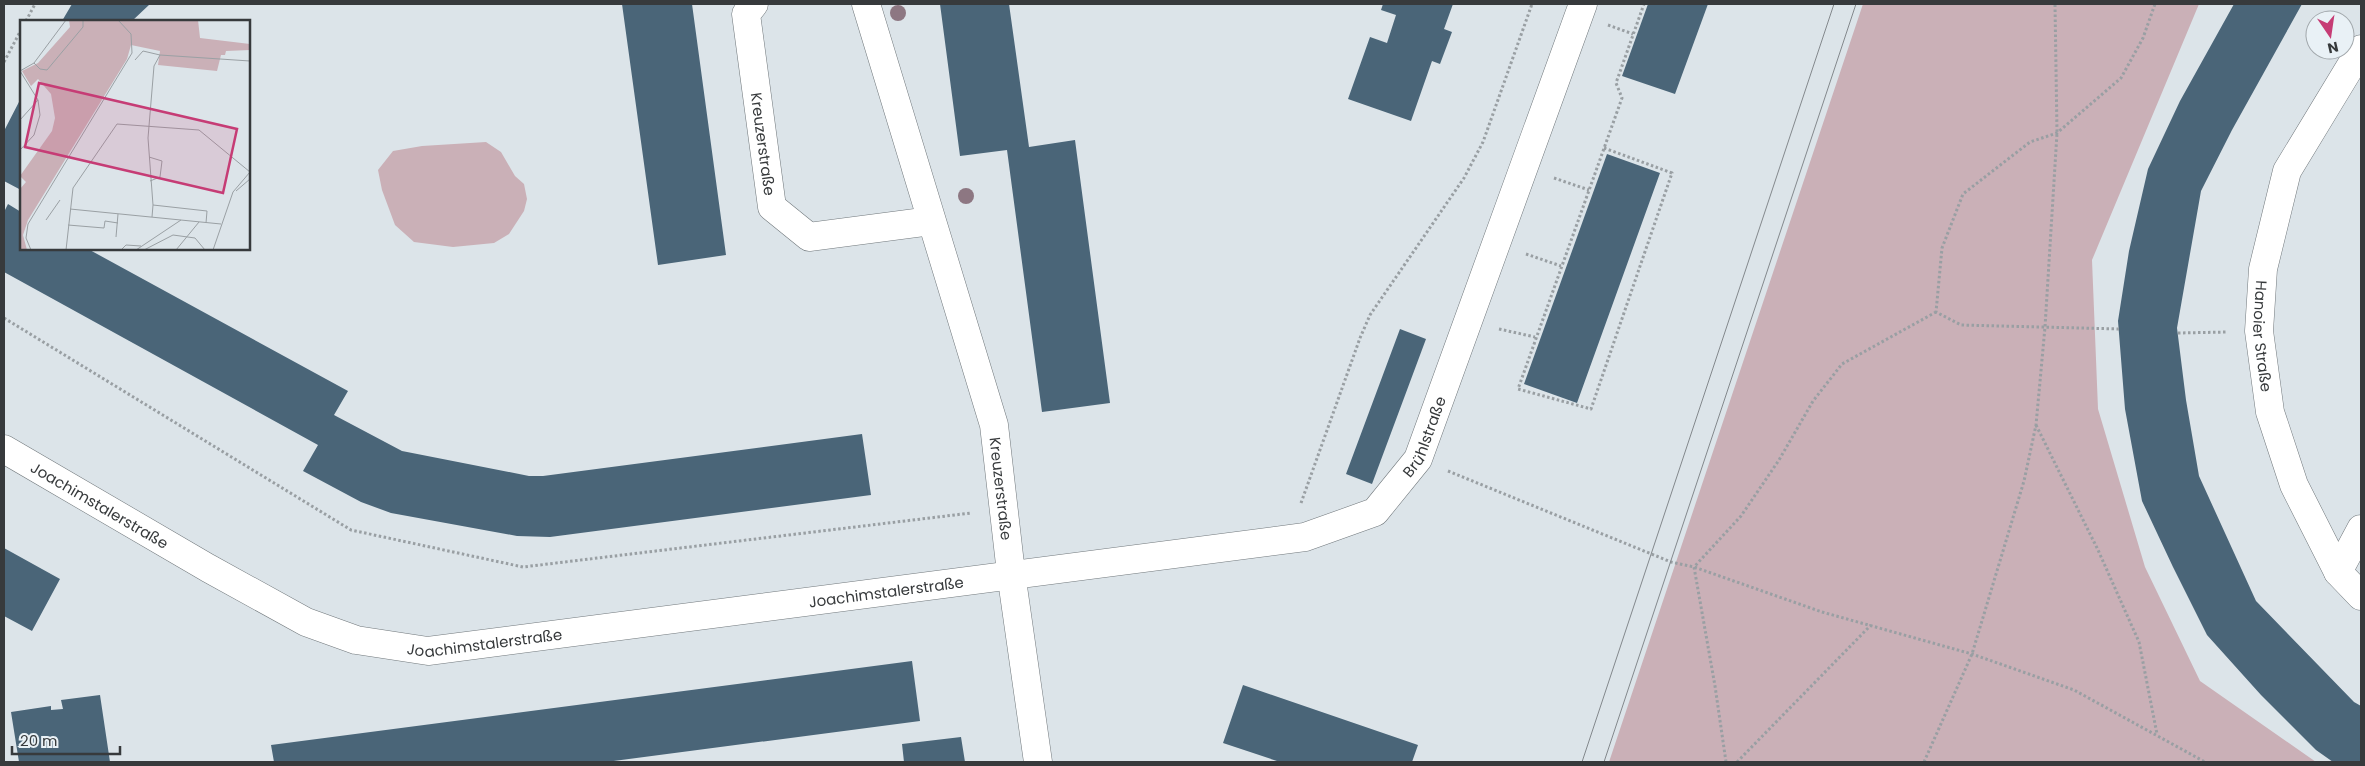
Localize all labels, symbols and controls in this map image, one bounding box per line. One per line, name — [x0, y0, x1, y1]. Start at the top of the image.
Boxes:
north arrow — [2305, 10, 2355, 60]
inset map — [20, 20, 250, 250]
text: N — [2326, 37, 2340, 59]
street label: Kreuzerstraße — [746, 91, 781, 197]
street label: Hanoier Straße — [2248, 280, 2278, 393]
street label: Brühlstraße — [1397, 393, 1450, 481]
street label: Kreuzerstraße — [985, 436, 1018, 541]
street label: Joachimstalerstraße — [27, 456, 173, 553]
street label: Joachimstalerstraße — [807, 571, 965, 612]
street label: Joachimstalerstraße — [405, 623, 563, 662]
scale bar — [12, 724, 120, 756]
text: 20 m — [20, 730, 58, 751]

